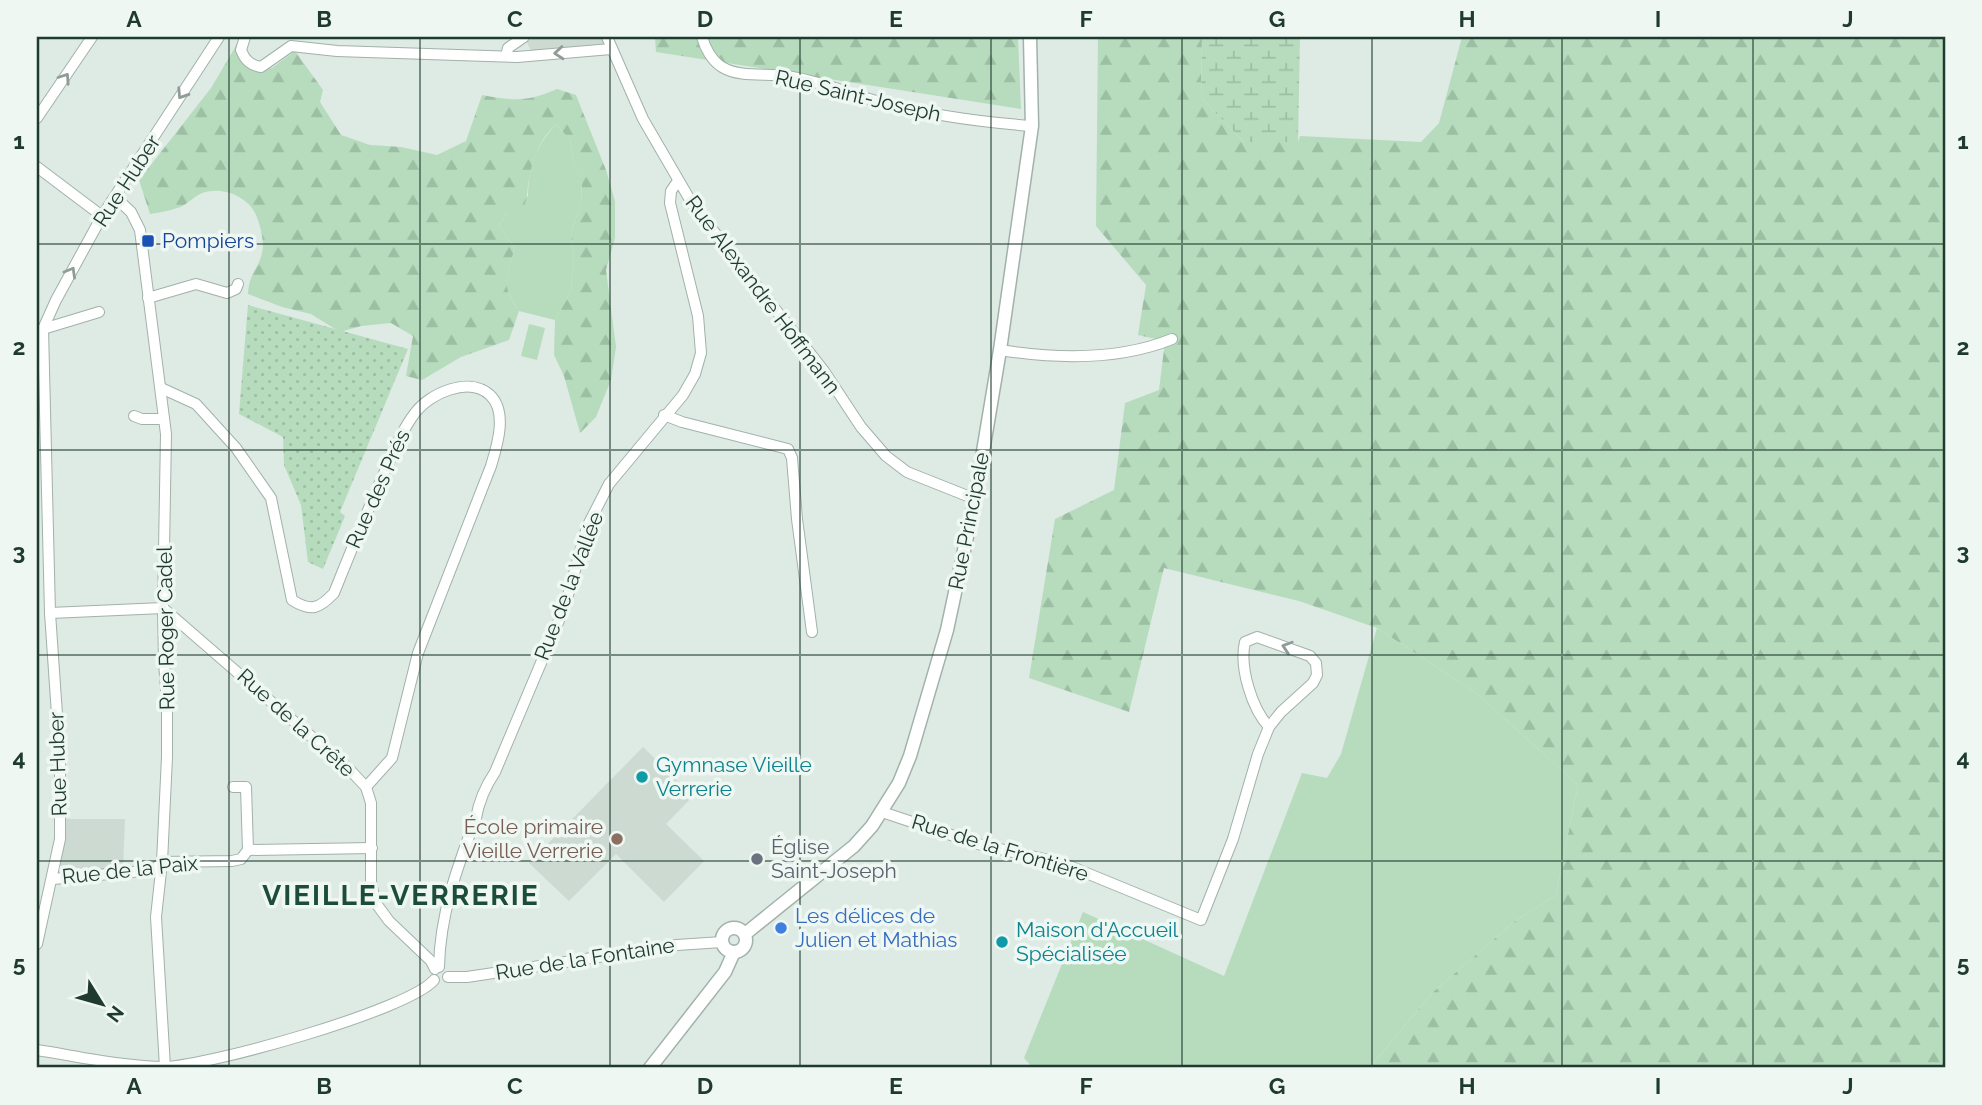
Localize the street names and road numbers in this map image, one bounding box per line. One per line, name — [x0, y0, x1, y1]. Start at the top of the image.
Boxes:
street label: Rue Saint-Joseph — [773, 64, 943, 127]
street label: Rue Huber — [88, 130, 166, 231]
street label: Rue Alexandre Hoffmann — [681, 191, 846, 399]
street label: Rue des Prés — [340, 426, 415, 552]
street label: Rue Principale — [943, 450, 994, 592]
street label: Rue de la Vallée — [529, 508, 608, 664]
street label: Rue Roger Cadel — [152, 545, 179, 710]
street label: Rue de la Crête — [232, 663, 360, 782]
street label: Rue Huber — [43, 711, 72, 817]
street label: Rue de la Frontière — [909, 809, 1092, 886]
street label: Rue de la Paix — [61, 850, 200, 889]
street label: Rue de la Fontaine — [494, 932, 676, 985]

